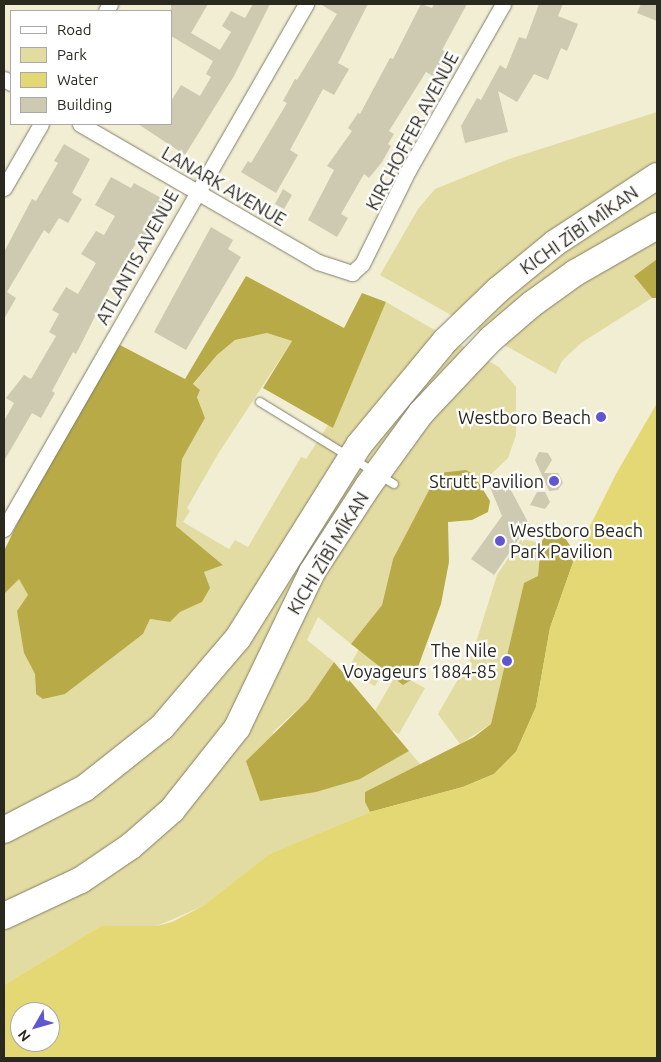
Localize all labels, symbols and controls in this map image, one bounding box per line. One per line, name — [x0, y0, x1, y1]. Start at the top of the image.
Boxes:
legend — [10, 10, 172, 125]
text: Road — [57, 21, 92, 38]
text: Park — [57, 46, 87, 63]
street label: KIRCHOFFER AVENUE — [361, 48, 463, 214]
text: Water — [57, 71, 98, 88]
text: Building — [57, 96, 112, 113]
street label: LANARK AVENUE — [158, 142, 290, 230]
street label: KICHI ZĪBĪ MĪKAN — [516, 181, 642, 279]
street label: ATLANTIS AVENUE — [91, 186, 183, 328]
place label: Westboro Beach — [458, 406, 591, 428]
marker: Westboro Beach — [595, 411, 607, 423]
place label: Strutt Pavilion — [429, 470, 544, 492]
marker: Strutt Pavilion — [548, 475, 560, 487]
street label: KICHI ZĪBĪ MĪKAN — [283, 488, 373, 618]
place label: Westboro Beach Park Pavilion — [510, 520, 643, 562]
marker: Westboro Beach Park Pavilion — [494, 535, 506, 547]
place label: The Nile Voyageurs 1884-85 — [342, 640, 497, 682]
marker: The Nile Voyageurs 1884-85 — [501, 655, 513, 667]
north arrow — [10, 1002, 60, 1052]
text: N — [14, 1027, 33, 1045]

